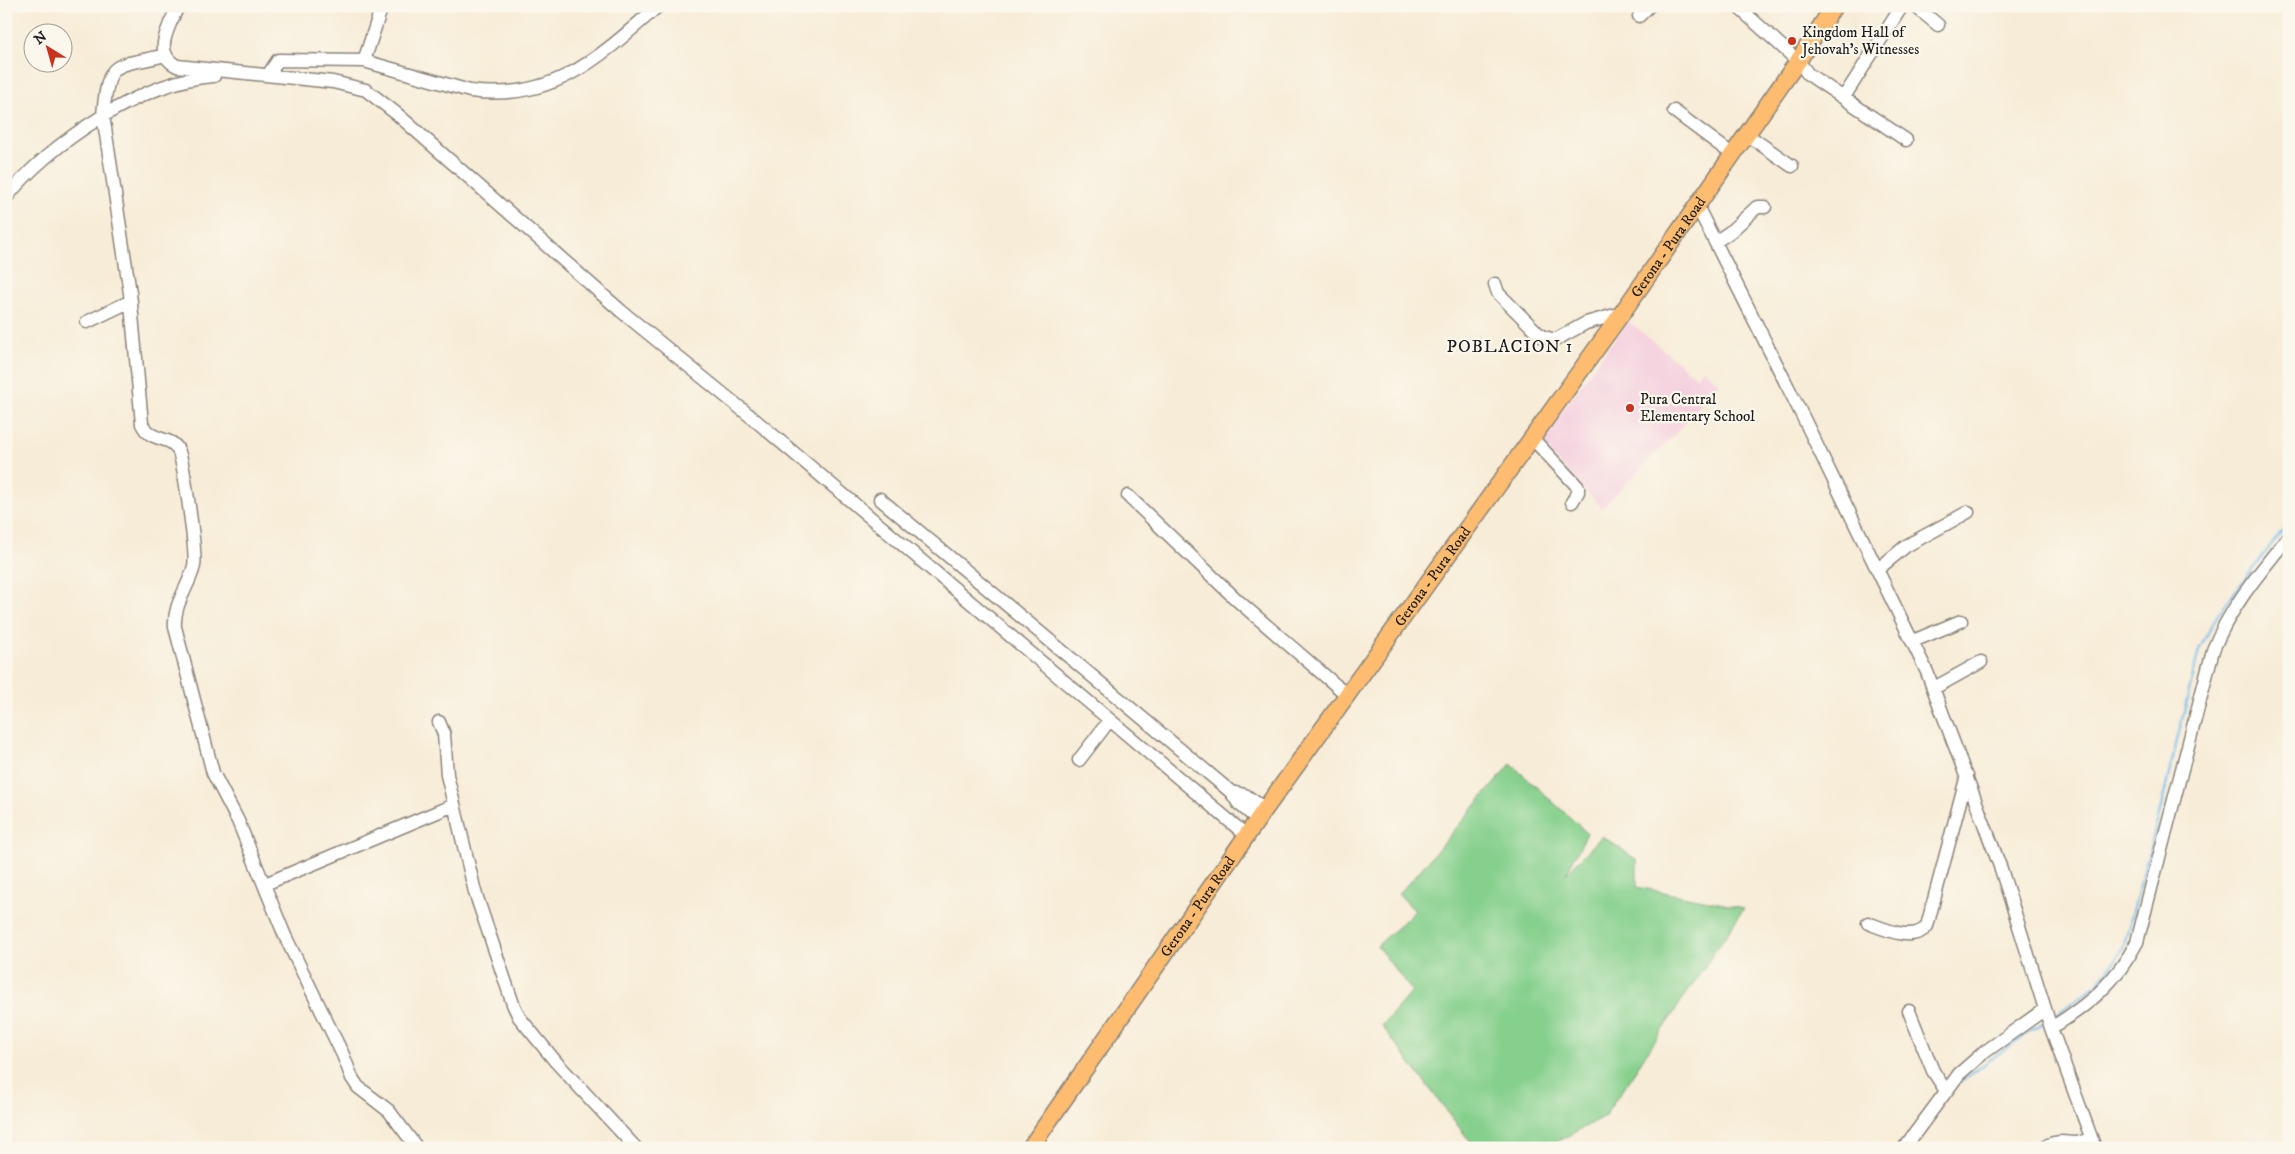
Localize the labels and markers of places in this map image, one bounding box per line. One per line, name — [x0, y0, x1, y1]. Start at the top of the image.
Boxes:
place label: Kingdom Hall of Jehovah's Witnesses — [1800, 23, 1919, 59]
marker: Kingdom Hall of Jehovah's Witnesses — [1786, 35, 1798, 47]
place label: Pura Central Elementary School — [1640, 390, 1755, 426]
marker: Pura Central Elementary School — [1624, 402, 1636, 414]

